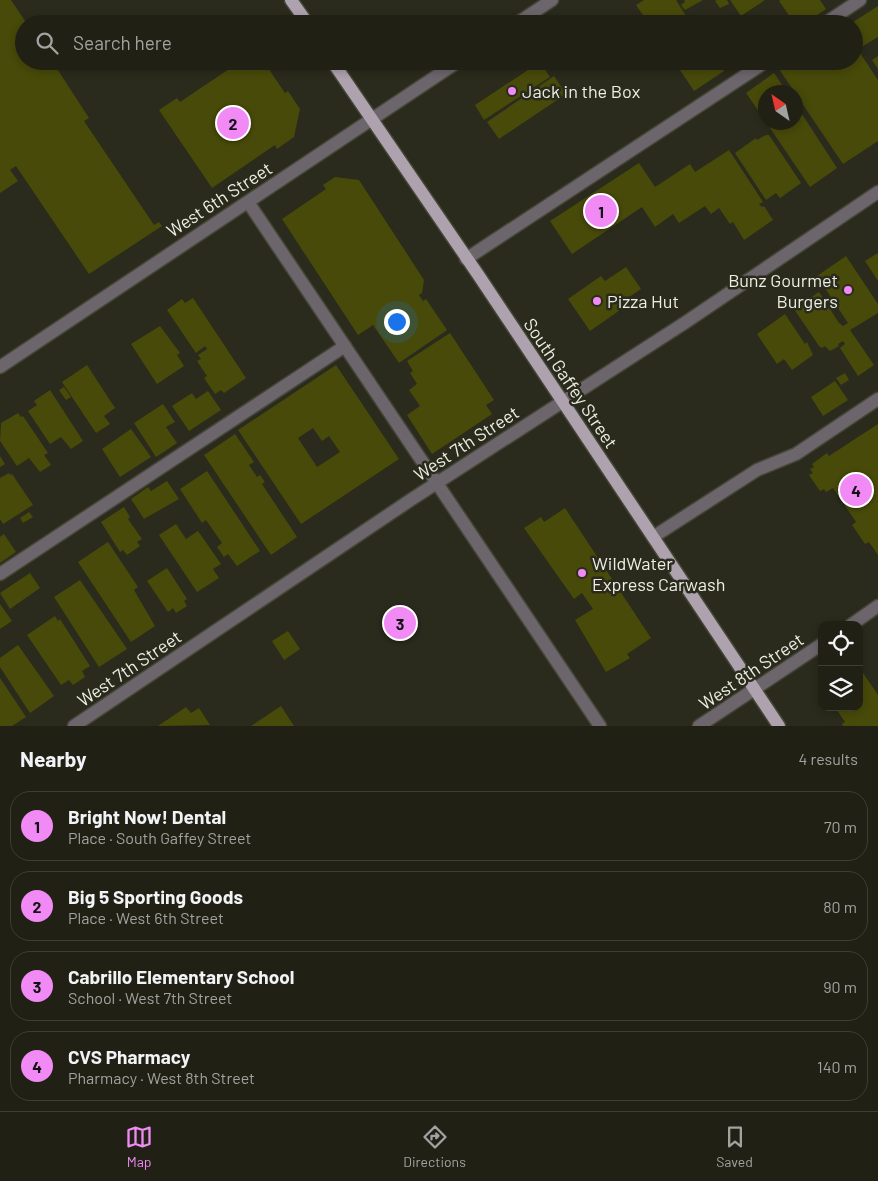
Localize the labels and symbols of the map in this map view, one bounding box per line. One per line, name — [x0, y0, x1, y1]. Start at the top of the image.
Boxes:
place label: Jack in the Box — [522, 80, 641, 102]
marker: Jack in the Box — [506, 85, 518, 97]
north arrow — [758, 85, 803, 130]
pin: 2 — [217, 104, 249, 142]
street label: West 6th Street — [162, 157, 276, 241]
pin: 1 — [585, 192, 617, 230]
place label: Bunz Gourmet Burgers — [728, 269, 838, 312]
marker: Bunz Gourmet Burgers — [842, 284, 854, 296]
place label: Pizza Hut — [607, 290, 679, 312]
marker: Pizza Hut — [591, 295, 603, 307]
your location — [384, 309, 410, 335]
street label: South Gaffey Street — [519, 314, 623, 452]
street label: West 7th Street — [409, 401, 523, 485]
pin: 4 — [840, 471, 872, 509]
place label: WildWater Express Carwash — [592, 552, 725, 595]
marker: WildWater Express Carwash — [576, 567, 588, 579]
pin: 3 — [384, 604, 416, 642]
street label: West 7th Street — [73, 625, 185, 711]
street label: West 8th Street — [694, 628, 808, 714]

